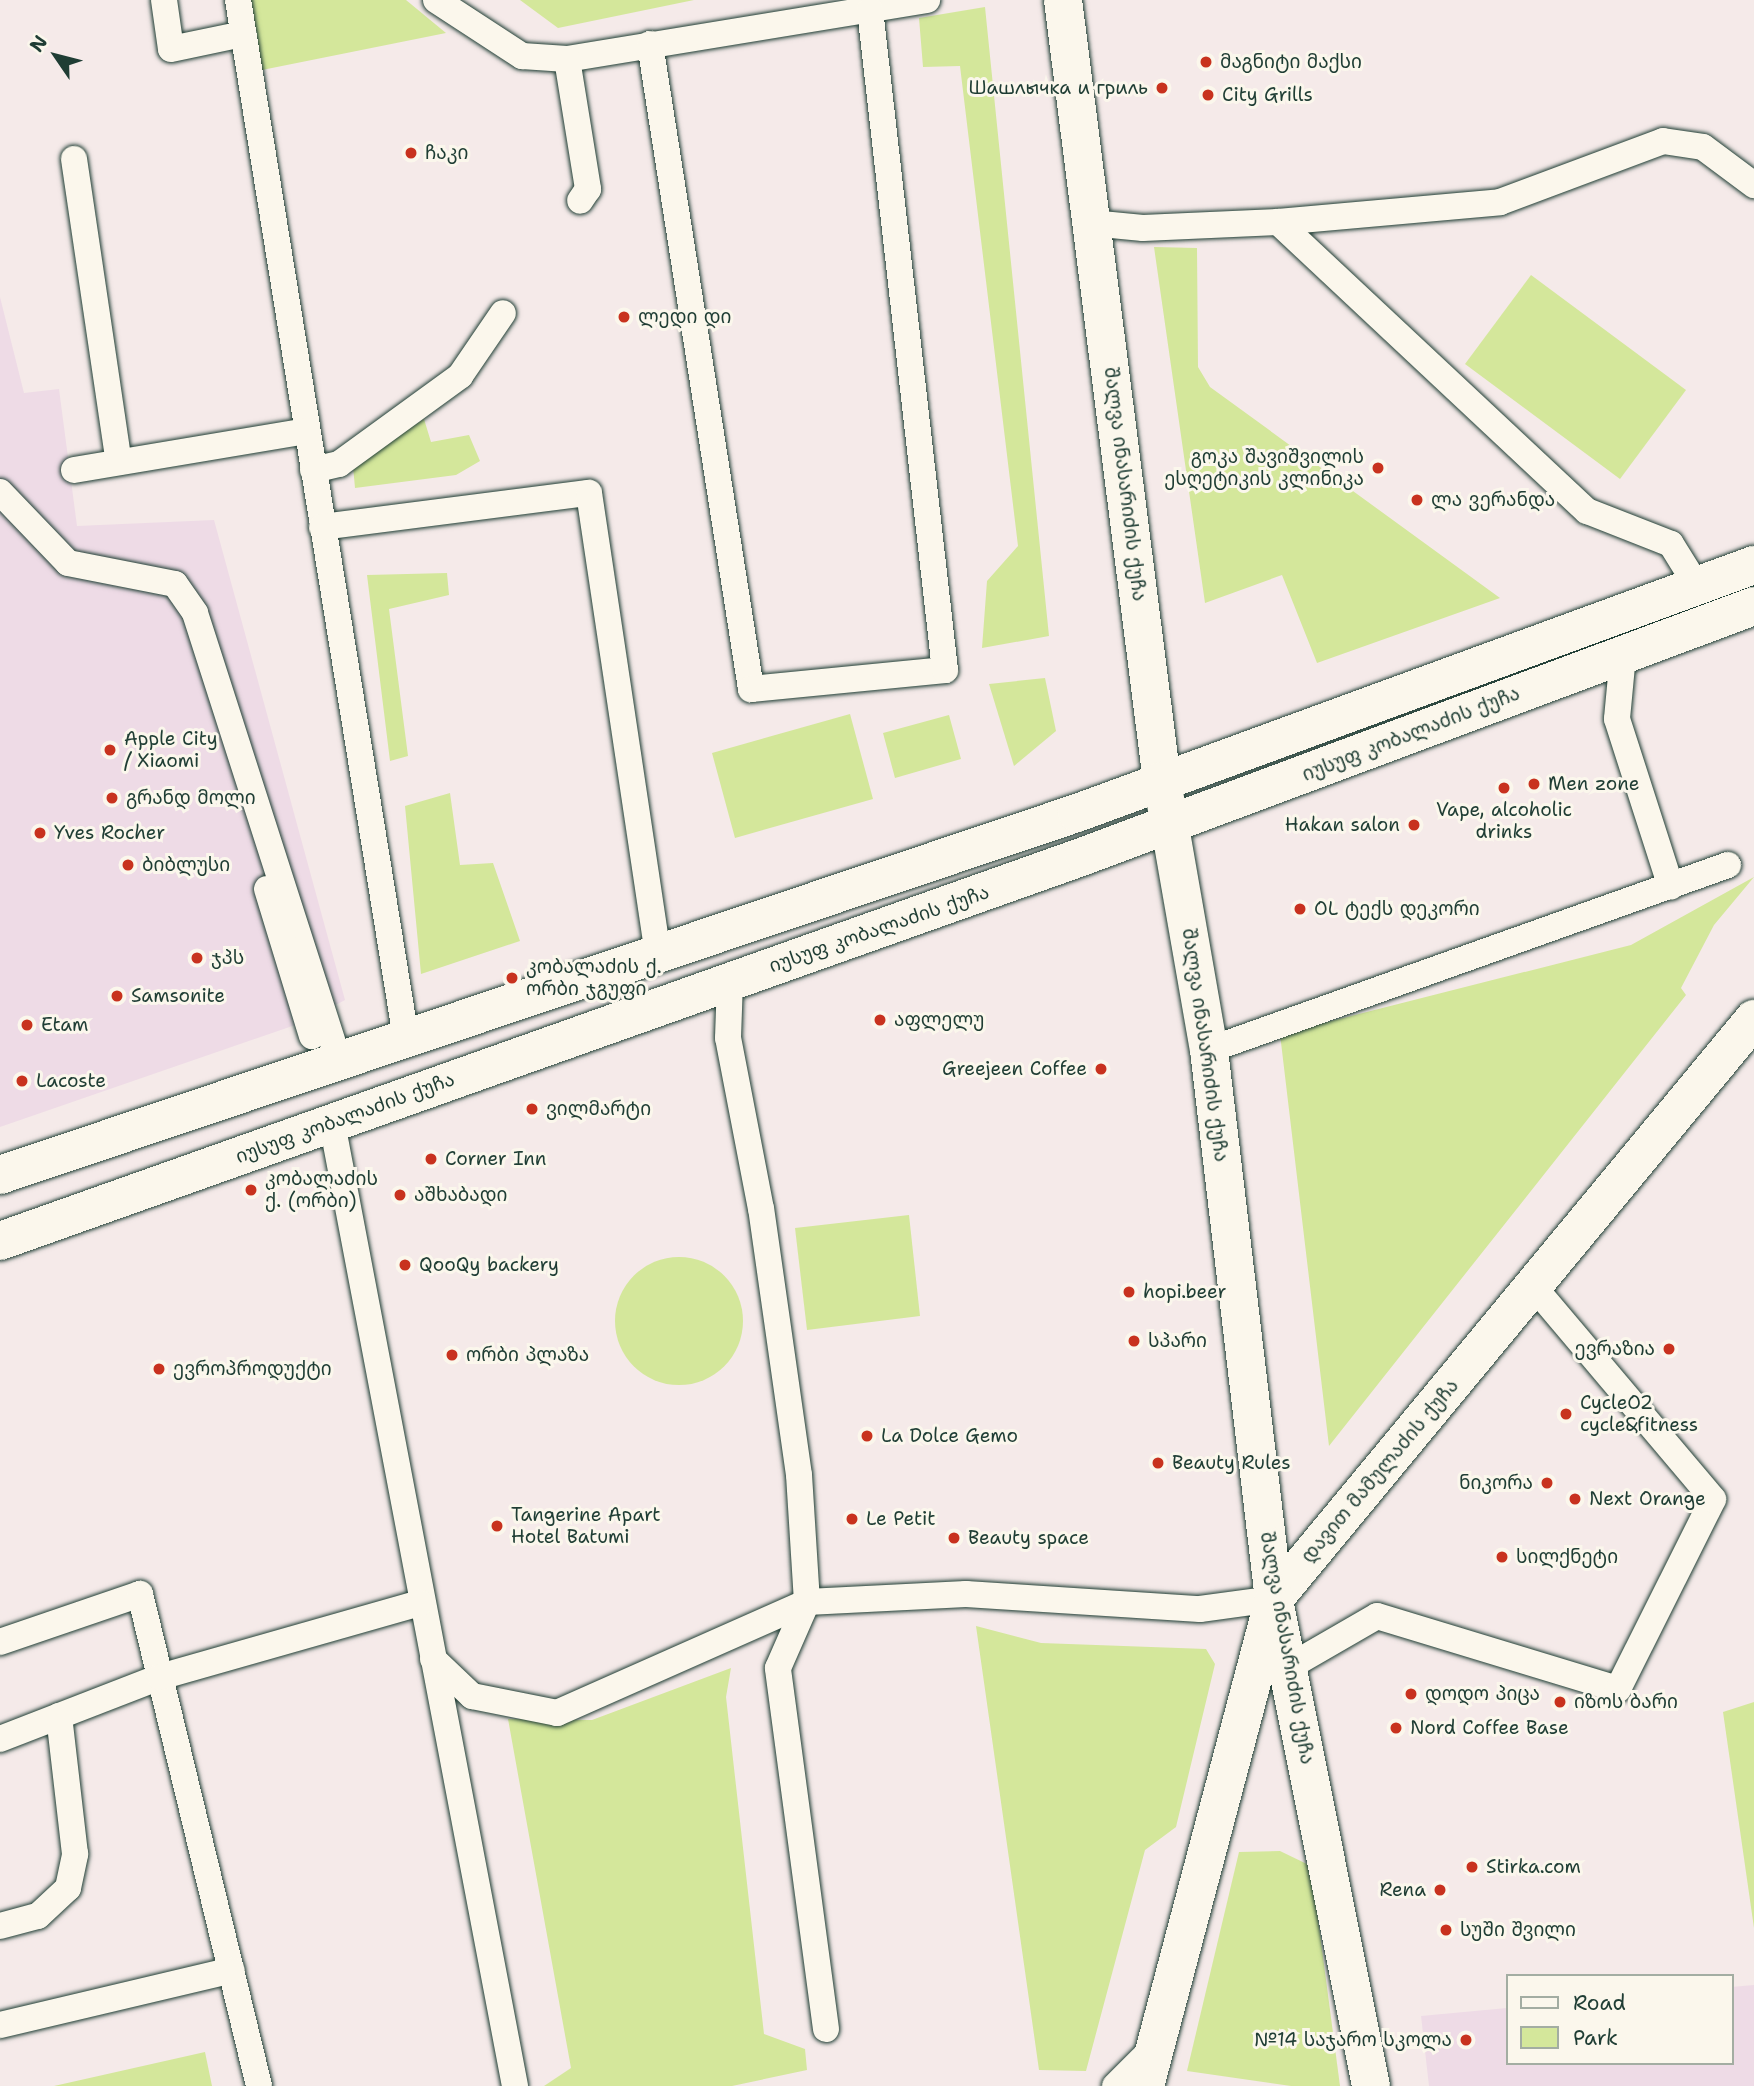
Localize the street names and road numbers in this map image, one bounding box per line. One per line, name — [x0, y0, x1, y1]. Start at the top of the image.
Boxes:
street label: შალვა ინასარიძის ქუჩა — [1099, 366, 1151, 602]
street label: იუსუფ კობალაძის ქუჩა — [1299, 682, 1523, 786]
street label: იუსუფ კობალაძის ქუჩა — [766, 881, 992, 977]
street label: შალვა ინასარიძის ქუჩა — [1177, 927, 1233, 1163]
street label: იუსუფ კობალაძის ქუჩა — [232, 1068, 458, 1168]
street label: დავით მამულაძის ქუჩა — [1297, 1375, 1463, 1567]
street label: შალვა ინასარიძის ქუჩა — [1255, 1530, 1319, 1766]

